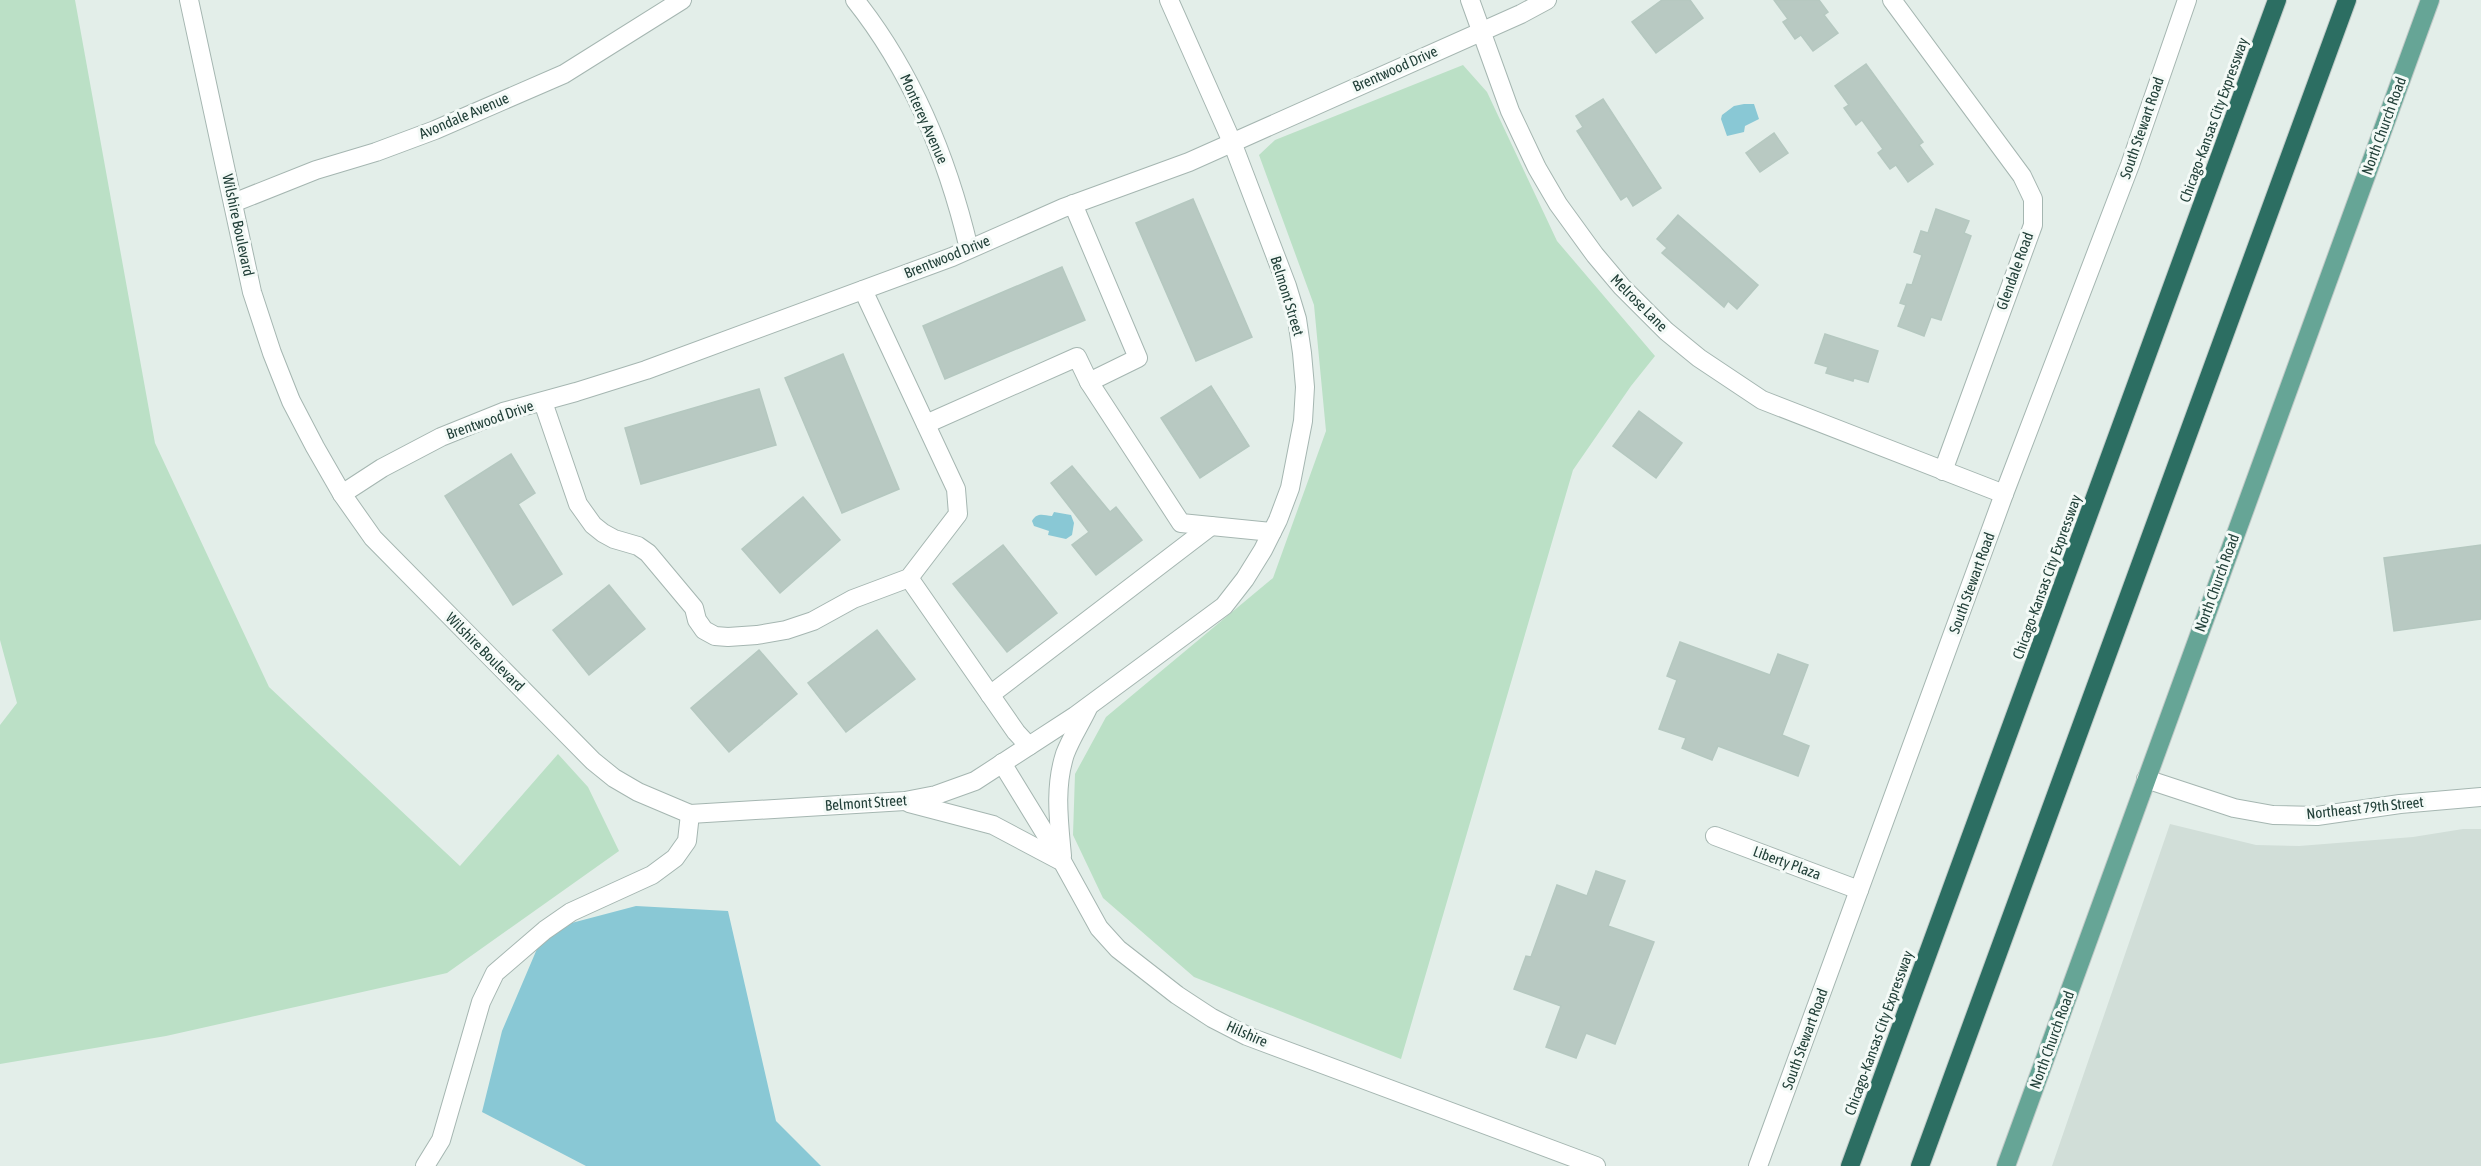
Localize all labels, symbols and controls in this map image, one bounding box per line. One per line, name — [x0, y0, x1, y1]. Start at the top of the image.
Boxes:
street label: Chicago-Kansas City Expressway — [2176, 35, 2251, 204]
street label: Brentwood Drive — [1350, 42, 1440, 95]
street label: Monterey Avenue — [897, 71, 952, 166]
street label: South Stewart Road — [2116, 75, 2167, 181]
street label: North Church Road — [2358, 75, 2409, 177]
street label: Avondale Avenue — [416, 89, 511, 142]
street label: Wilshire Boulevard — [219, 172, 258, 278]
street label: Glendale Road — [1993, 230, 2036, 312]
street label: Brentwood Drive — [901, 232, 992, 281]
street label: Belmont Street — [1267, 254, 1308, 338]
street label: Melrose Lane — [1607, 271, 1671, 335]
street label: Brentwood Drive — [444, 397, 536, 442]
street label: Chicago-Kansas City Expressway — [2009, 492, 2084, 661]
street label: South Stewart Road — [1945, 530, 1998, 636]
street label: North Church Road — [2191, 532, 2242, 634]
street label: Wilshire Boulevard — [443, 609, 528, 694]
street label: Belmont Street — [824, 791, 908, 814]
street label: Northeast 79th Street — [2305, 793, 2424, 822]
street label: Liberty Plaza — [1751, 842, 1823, 883]
street label: Chicago-Kansas City Expressway — [1841, 948, 1916, 1117]
street label: South Stewart Road — [1778, 986, 1831, 1092]
street label: North Church Road — [2026, 989, 2077, 1091]
street label: Hilshire — [1224, 1017, 1271, 1050]

